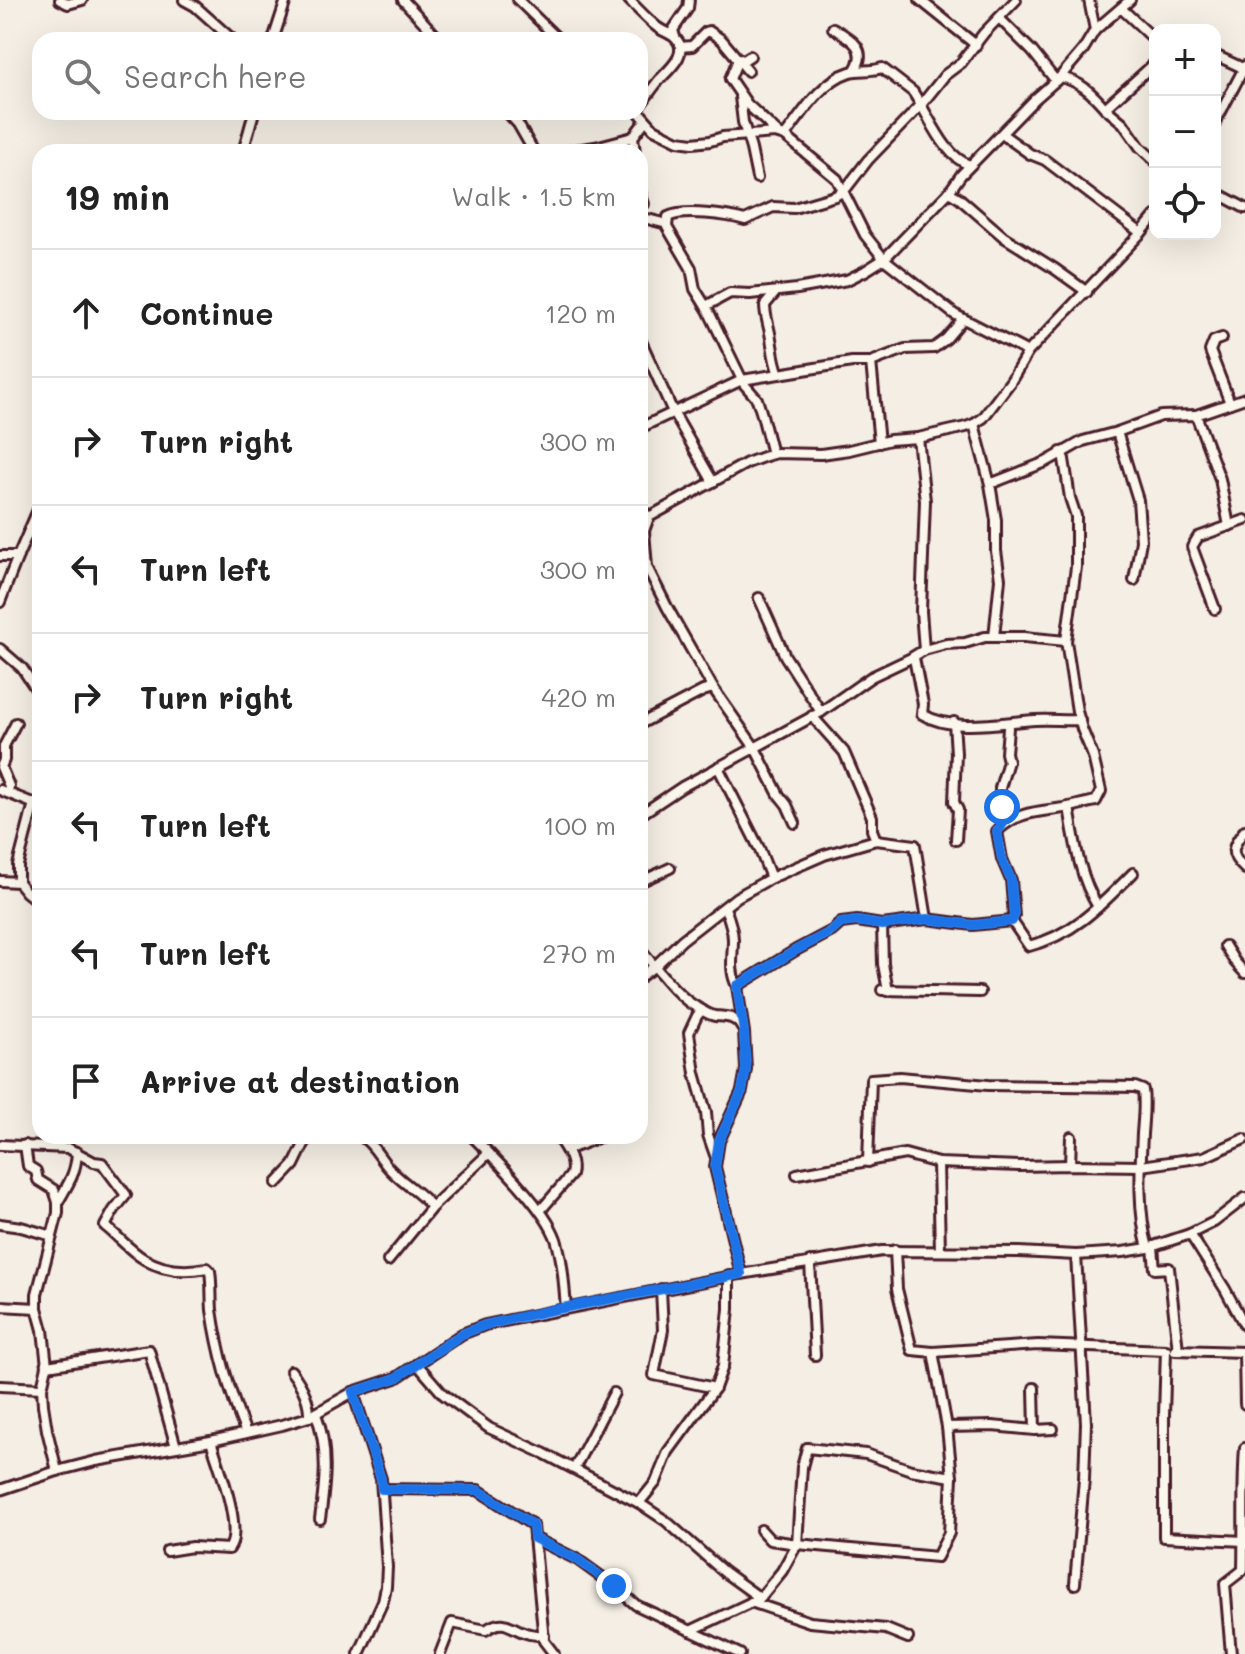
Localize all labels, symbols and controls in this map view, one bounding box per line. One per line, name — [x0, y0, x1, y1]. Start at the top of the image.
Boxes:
map controls — [1149, 24, 1221, 240]
button: + — [1149, 24, 1221, 96]
search box — [32, 32, 648, 120]
icon: search — [60, 54, 104, 98]
text: Search here — [124, 56, 307, 96]
button: − — [1149, 96, 1221, 168]
button: locate — [1149, 168, 1221, 240]
text: 19 min — [64, 174, 170, 219]
text: Walk · 1.5 km — [451, 179, 616, 213]
icon: ahead — [64, 291, 108, 335]
text: Continue — [140, 293, 273, 333]
text: 120 m — [545, 296, 616, 330]
icon: right — [64, 419, 108, 463]
text: Turn right — [140, 421, 293, 461]
text: 300 m — [540, 424, 616, 458]
icon: left — [64, 547, 108, 591]
text: Turn left — [140, 549, 271, 589]
text: 300 m — [540, 552, 616, 586]
icon: right — [64, 675, 108, 719]
text: Turn right — [140, 677, 293, 717]
text: 420 m — [541, 680, 616, 714]
route start — [984, 789, 1020, 825]
icon: left — [64, 803, 108, 847]
text: Turn left — [140, 805, 271, 845]
text: 100 m — [543, 808, 616, 842]
icon: left — [64, 931, 108, 975]
text: Turn left — [140, 933, 271, 973]
text: 270 m — [542, 936, 616, 970]
icon: arrive — [64, 1059, 108, 1103]
text: Arrive at destination — [140, 1061, 460, 1101]
route end — [596, 1568, 632, 1604]

